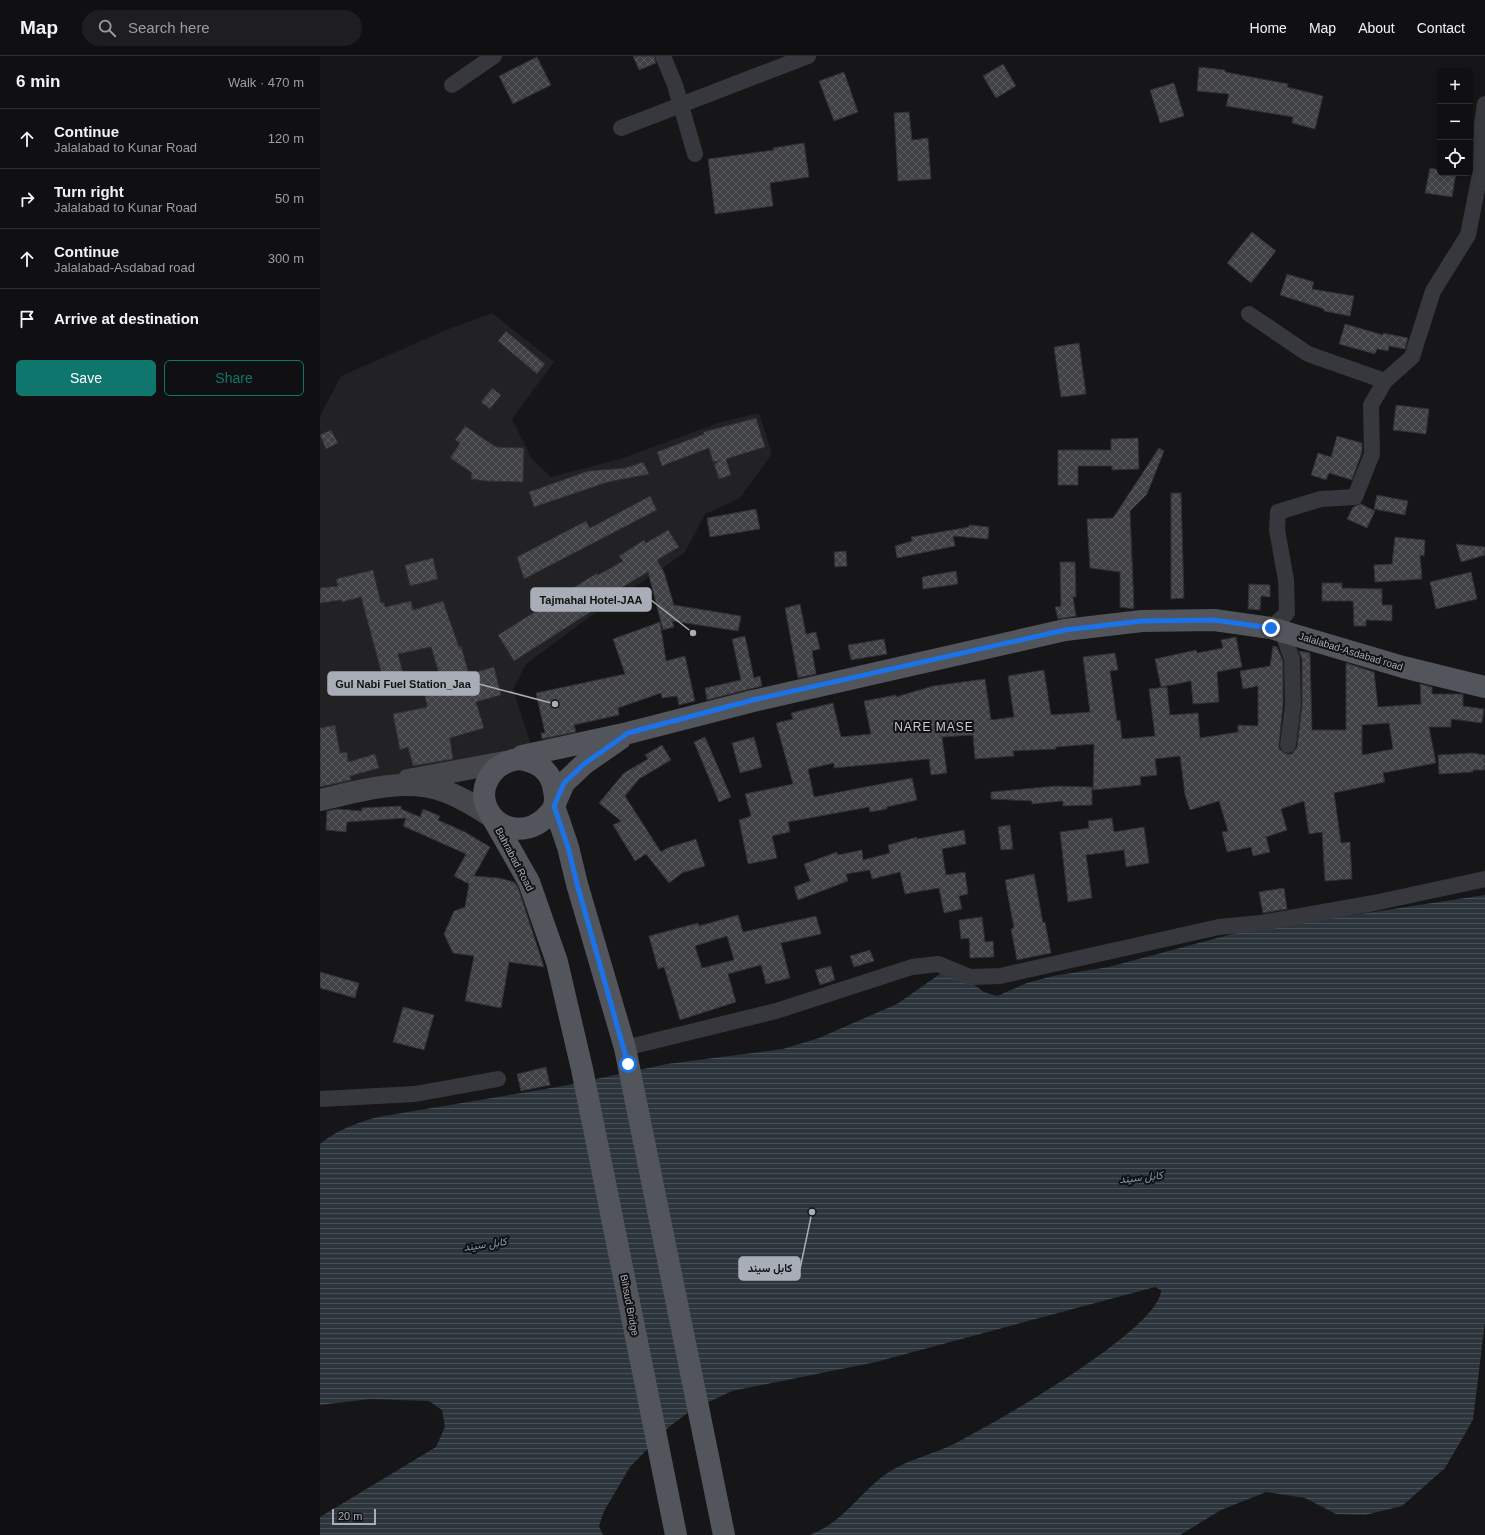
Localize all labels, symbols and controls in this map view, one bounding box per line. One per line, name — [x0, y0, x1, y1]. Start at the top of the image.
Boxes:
search box — [82, 10, 362, 46]
text: Map — [20, 17, 58, 38]
icon: search — [96, 17, 118, 39]
text: Search here — [128, 19, 210, 36]
text: Home — [1250, 20, 1287, 36]
text: Map — [1309, 20, 1336, 36]
text: About — [1358, 20, 1395, 36]
text: Contact — [1417, 20, 1465, 36]
map controls — [1437, 68, 1473, 176]
button: + — [1437, 68, 1473, 104]
text: 6 min — [16, 72, 60, 91]
text: Walk · 470 m — [228, 75, 304, 90]
button: − — [1437, 104, 1473, 140]
text: Continue — [54, 123, 119, 140]
icon: ahead — [16, 128, 38, 150]
text: 120 m — [268, 131, 304, 146]
text: Jalalabad to Kunar Road — [54, 140, 197, 155]
button: locate — [1437, 140, 1473, 176]
text: Turn right — [54, 183, 124, 200]
icon: right — [16, 188, 38, 210]
text: 50 m — [275, 191, 304, 206]
text: Jalalabad to Kunar Road — [54, 200, 197, 215]
text: Continue — [54, 243, 119, 260]
icon: ahead — [16, 248, 38, 270]
text: 300 m — [268, 251, 304, 266]
text: Jalalabad-Asdabad road — [54, 260, 195, 275]
icon: arrive — [16, 308, 38, 330]
text: Arrive at destination — [54, 310, 199, 327]
button: Save — [16, 360, 156, 396]
button: Share — [164, 360, 304, 396]
callout: Tajmahal Hotel-JAA — [531, 588, 651, 611]
text: Tajmahal Hotel-JAA — [539, 594, 643, 606]
route end — [1262, 619, 1280, 637]
street label: Jalalabad-Asdabad road — [1297, 630, 1404, 673]
callout: Gul Nabi Fuel Station_Jaa — [328, 672, 479, 695]
text: Gul Nabi Fuel Station_Jaa — [335, 678, 472, 690]
district label: NARE MASE — [894, 720, 974, 734]
street label: Bahrabad Road — [493, 826, 536, 893]
route start — [619, 1055, 637, 1073]
water label: کابل سيند — [1119, 1169, 1166, 1186]
water label: کابل سيند — [463, 1235, 510, 1254]
callout: کابل سيند — [739, 1257, 800, 1280]
text: کابل سيند — [748, 1262, 792, 1275]
street label: Bihsud Bridge — [618, 1273, 641, 1337]
scale bar — [332, 1507, 376, 1526]
text: 20 m — [338, 1510, 362, 1522]

